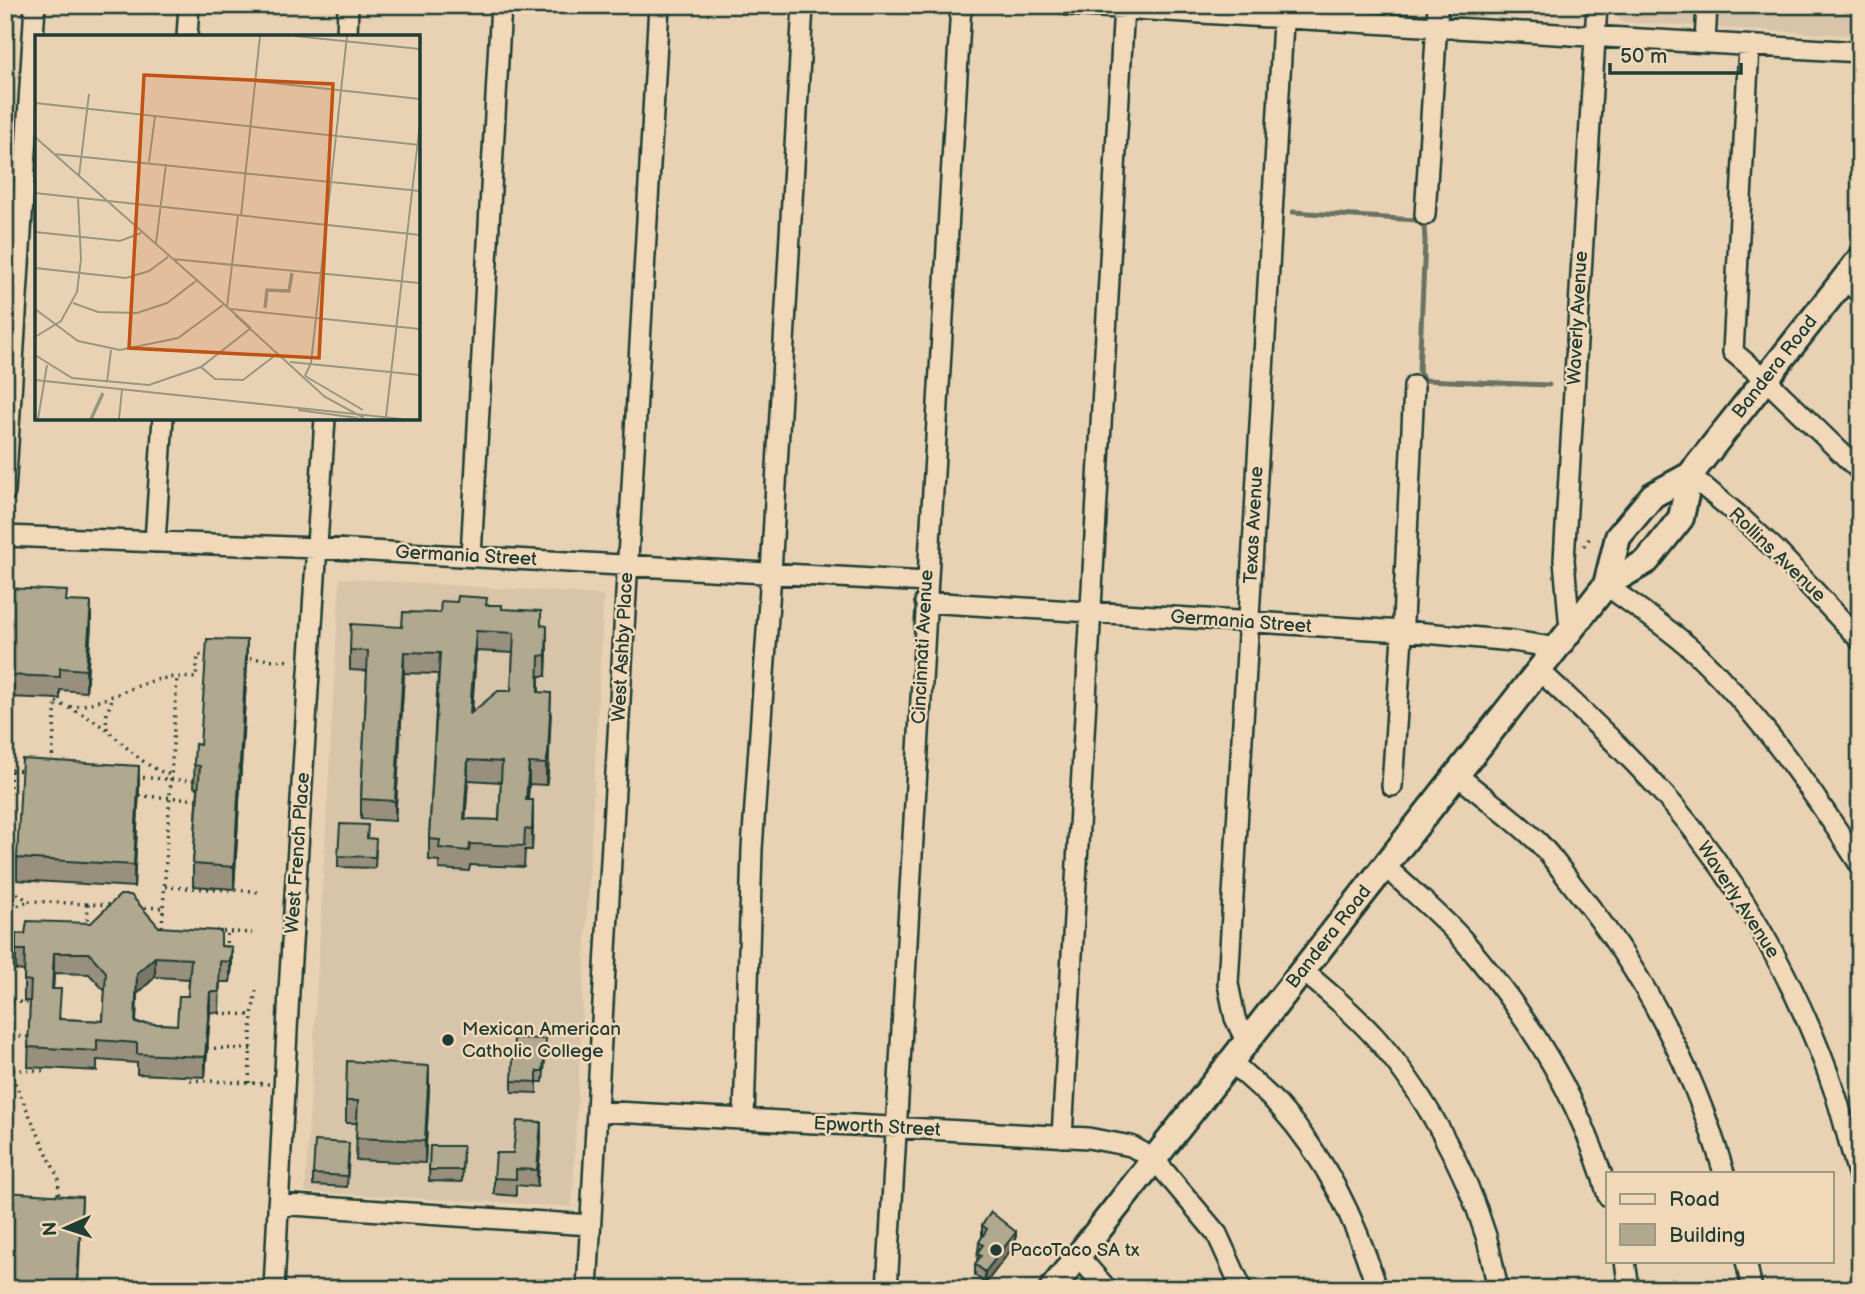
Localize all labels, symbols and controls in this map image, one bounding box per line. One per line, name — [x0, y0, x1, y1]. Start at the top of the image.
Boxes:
scale bar — [1610, 32, 1741, 76]
inset map — [35, 35, 420, 420]
text: 50 m — [1620, 44, 1667, 69]
street label: Waverly Avenue — [1563, 250, 1593, 386]
street label: Bandera Road — [1727, 311, 1823, 423]
street label: Texas Avenue — [1239, 466, 1269, 584]
street label: Rollins Avenue — [1724, 503, 1830, 607]
street label: Germania Street — [395, 541, 538, 571]
street label: Cincinnati Avenue — [907, 569, 939, 725]
street label: West Ashby Place — [608, 572, 638, 722]
street label: Germania Street — [1170, 606, 1313, 638]
street label: West French Place — [281, 772, 315, 934]
street label: Waverly Avenue — [1692, 837, 1784, 963]
street label: Bandera Road — [1281, 881, 1377, 993]
place label: Mexican American Catholic College — [462, 1018, 621, 1063]
marker: Mexican American Catholic College — [440, 1032, 456, 1048]
street label: Epworth Street — [813, 1112, 941, 1142]
legend — [1606, 1172, 1834, 1262]
text: Road — [1669, 1187, 1720, 1212]
north arrow — [32, 1192, 102, 1262]
text: N — [39, 1221, 62, 1237]
text: Building — [1669, 1223, 1745, 1248]
place label: PacoTaco SA tx — [1010, 1239, 1140, 1262]
marker: PacoTaco SA tx — [988, 1242, 1004, 1258]

